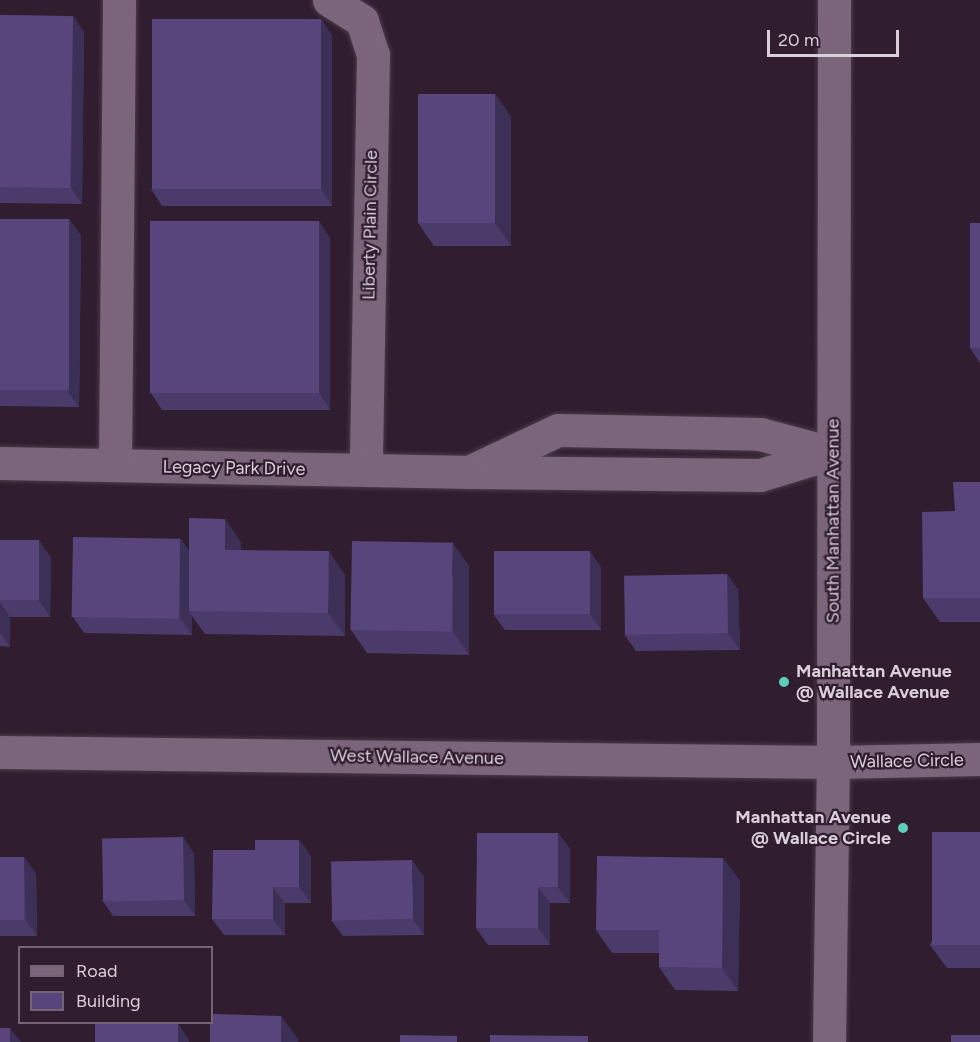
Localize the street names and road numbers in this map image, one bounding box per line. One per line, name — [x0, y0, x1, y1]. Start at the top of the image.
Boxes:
street label: Liberty Plain Circle — [358, 150, 382, 300]
street label: South Manhattan Avenue — [822, 419, 844, 623]
street label: Legacy Park Drive — [162, 456, 306, 480]
street label: West Wallace Avenue — [330, 745, 504, 769]
street label: Wallace Circle — [850, 749, 964, 773]

